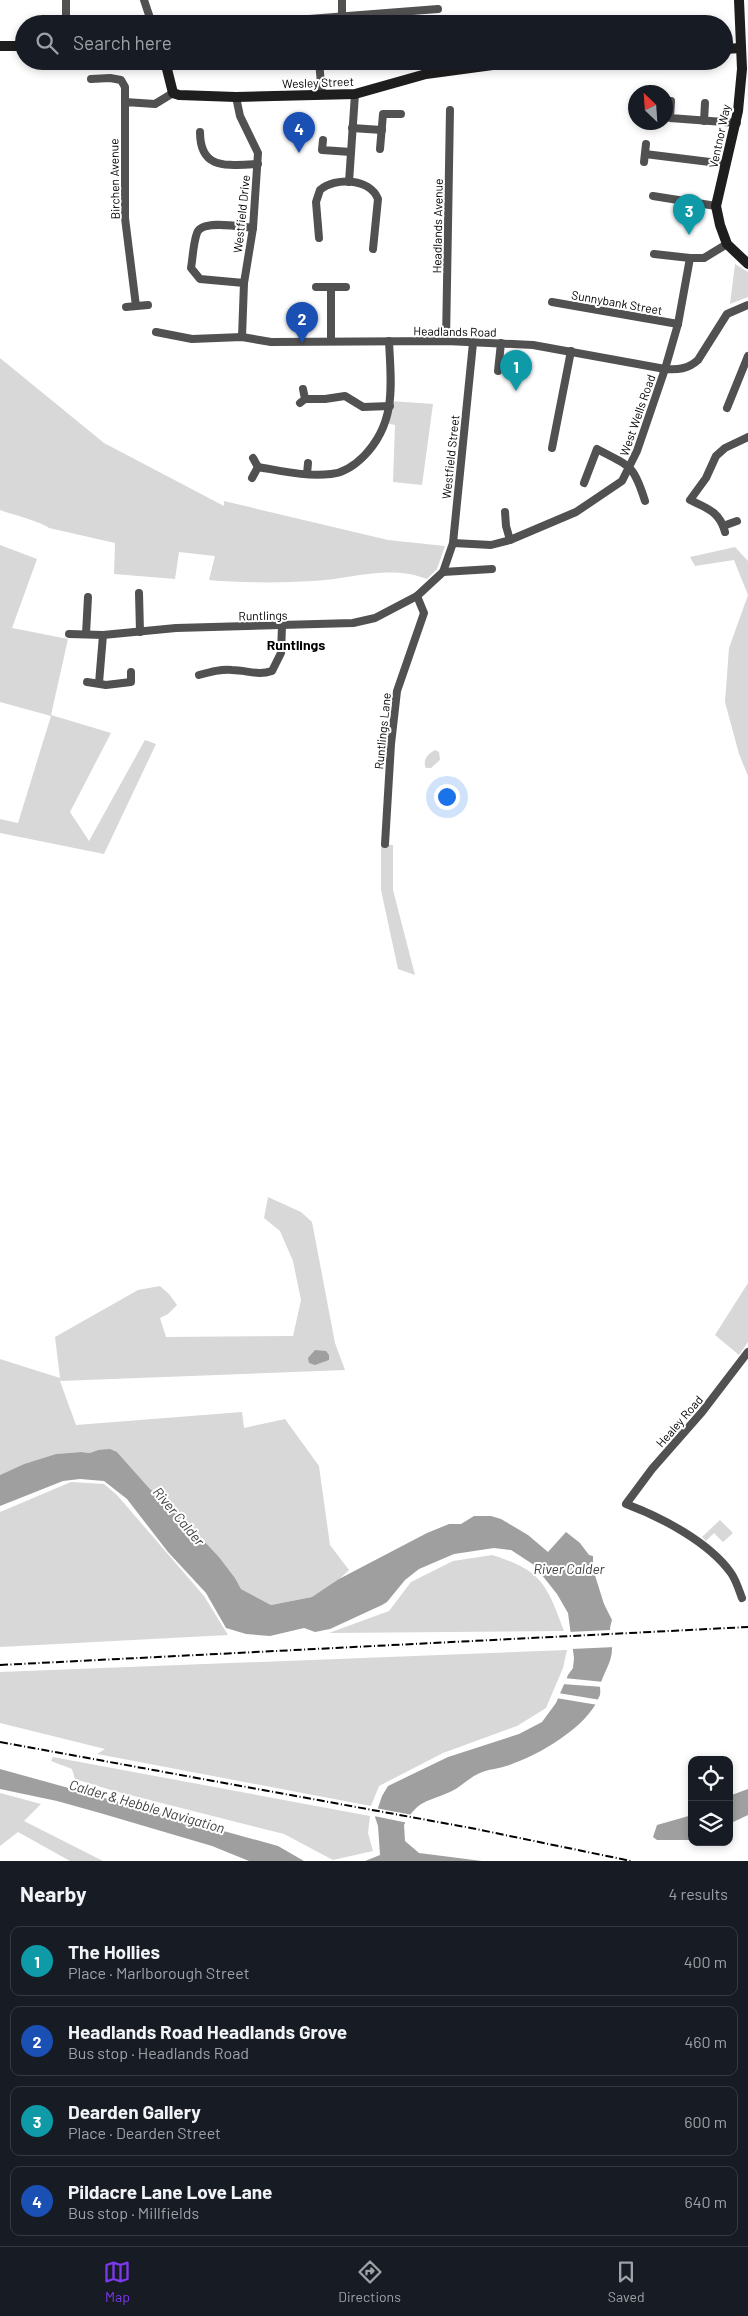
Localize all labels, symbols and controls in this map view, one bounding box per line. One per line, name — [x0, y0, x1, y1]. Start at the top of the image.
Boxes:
search box — [15, 15, 733, 70]
icon: search — [33, 29, 61, 57]
text: Search here — [73, 31, 172, 54]
street label: Wesley Street — [282, 74, 354, 90]
north arrow — [628, 85, 673, 130]
street label: Ventnor Way — [705, 102, 733, 169]
pin: 4 — [283, 112, 315, 153]
street label: Birchen Avenue — [106, 138, 122, 220]
street label: Westfield Drive — [230, 174, 252, 254]
street label: Headlands Avenue — [429, 178, 445, 274]
pin: 3 — [673, 194, 705, 235]
street label: Sunnybank Street — [570, 287, 664, 317]
pin: 2 — [286, 302, 318, 343]
street label: Headlands Road — [413, 323, 497, 339]
pin: 1 — [500, 350, 532, 391]
street label: West Wells Road — [616, 372, 658, 458]
street label: Westfield Street — [439, 414, 461, 500]
street label: Runtlings — [238, 608, 288, 622]
district label: Runtlings — [267, 636, 325, 653]
street label: Runtlings Lane — [371, 692, 393, 770]
your location — [434, 784, 460, 810]
street label: Healey Road — [653, 1392, 705, 1450]
water label: River Calder — [150, 1483, 209, 1550]
water label: River Calder — [533, 1560, 606, 1577]
map controls — [688, 1756, 733, 1846]
button: locate — [688, 1756, 733, 1801]
water label: Calder & Hebble Navigation — [67, 1776, 227, 1836]
button: layers — [688, 1801, 733, 1846]
text: Nearby — [20, 1881, 86, 1906]
text: 4 results — [668, 1884, 728, 1903]
text: The Hollies — [68, 1940, 160, 1963]
text: 1 — [34, 1952, 40, 1971]
text: 400 m — [684, 1952, 727, 1971]
text: Place · Marlborough Street — [68, 1963, 249, 1982]
text: Headlands Road Headlands Grove — [68, 2020, 347, 2043]
text: 2 — [33, 2032, 41, 2051]
text: 460 m — [684, 2032, 727, 2051]
text: Bus stop · Headlands Road — [68, 2043, 249, 2062]
text: Dearden Gallery — [68, 2100, 201, 2123]
text: 3 — [33, 2112, 41, 2131]
text: 600 m — [684, 2112, 727, 2131]
text: Place · Dearden Street — [68, 2123, 221, 2142]
text: Pildacre Lane Love Lane — [68, 2180, 272, 2203]
text: 4 — [32, 2192, 42, 2211]
text: 640 m — [684, 2192, 727, 2211]
text: Bus stop · Millfields — [68, 2203, 199, 2222]
tab: Map — [103, 2258, 131, 2305]
tab: Directions — [338, 2258, 401, 2305]
tab: Saved — [608, 2258, 645, 2305]

